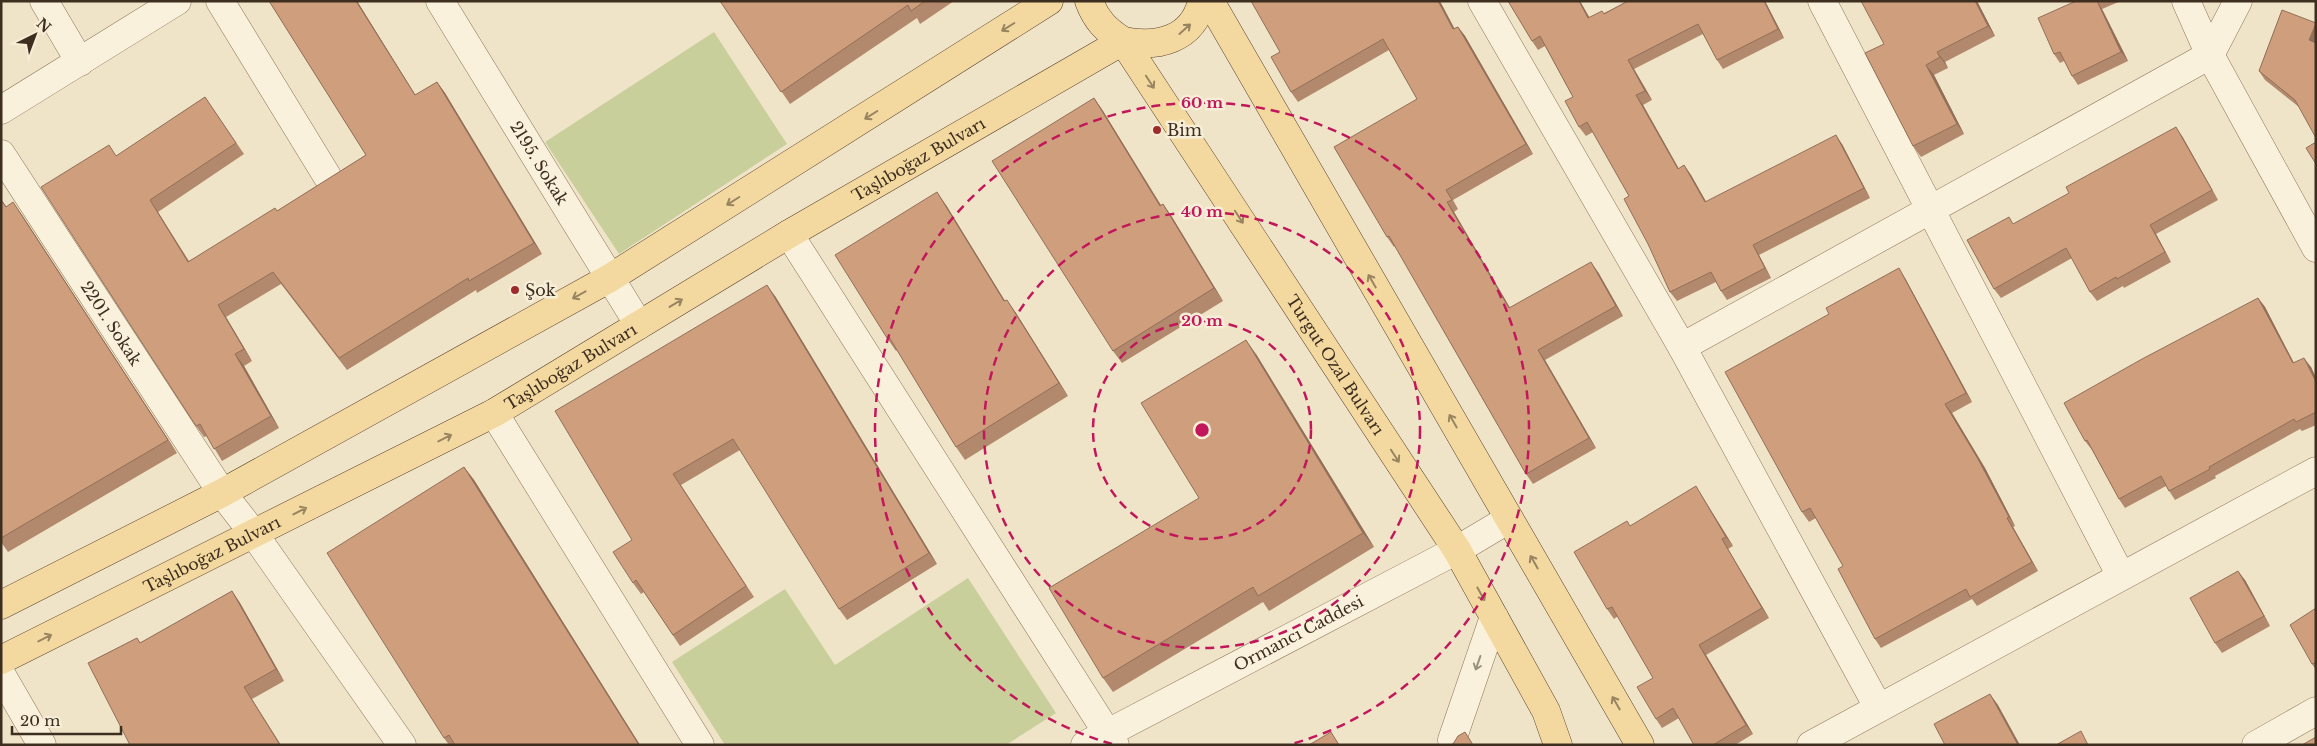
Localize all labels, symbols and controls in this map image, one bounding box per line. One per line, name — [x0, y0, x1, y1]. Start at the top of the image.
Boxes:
north arrow — [10, 10, 60, 60]
text: N — [33, 14, 55, 36]
one-way arrow — [1001, 23, 1015, 33]
one-way arrow — [1178, 24, 1191, 35]
one-way arrow — [1145, 74, 1155, 88]
text: 60 m — [1181, 93, 1223, 112]
one-way arrow — [864, 110, 878, 120]
street label: Taşlıboğaz Bulvarı — [848, 113, 989, 206]
street label: 2195. Sokak — [506, 117, 573, 209]
place label: Bim — [1167, 120, 1202, 140]
marker: Bim — [1151, 124, 1163, 136]
one-way arrow — [727, 197, 741, 207]
text: 40 m — [1181, 202, 1223, 221]
one-way arrow — [1234, 210, 1244, 224]
one-way arrow — [1366, 274, 1376, 288]
street label: 2201. Sokak — [77, 277, 146, 369]
place label: Şok — [525, 280, 556, 300]
marker: Şok — [509, 284, 521, 296]
one-way arrow — [573, 290, 587, 300]
street label: Turgut Ozal Bulvarı — [1282, 291, 1389, 439]
one-way arrow — [668, 297, 682, 307]
text: 20 m — [1181, 311, 1223, 330]
street label: Taşlıboğaz Bulvarı — [501, 319, 641, 414]
one-way arrow — [1448, 414, 1458, 429]
centre of rings — [1193, 421, 1211, 439]
one-way arrow — [437, 433, 452, 442]
one-way arrow — [1390, 448, 1400, 462]
one-way arrow — [292, 506, 307, 515]
street label: Taşlıboğaz Bulvarı — [140, 511, 284, 597]
one-way arrow — [1529, 555, 1539, 569]
one-way arrow — [1477, 586, 1487, 600]
street label: Ormancı Caddesi — [1230, 591, 1367, 675]
one-way arrow — [37, 633, 52, 642]
one-way arrow — [1473, 655, 1482, 670]
one-way arrow — [1610, 696, 1620, 710]
scale bar — [12, 704, 121, 736]
text: 20 m — [20, 711, 60, 730]

